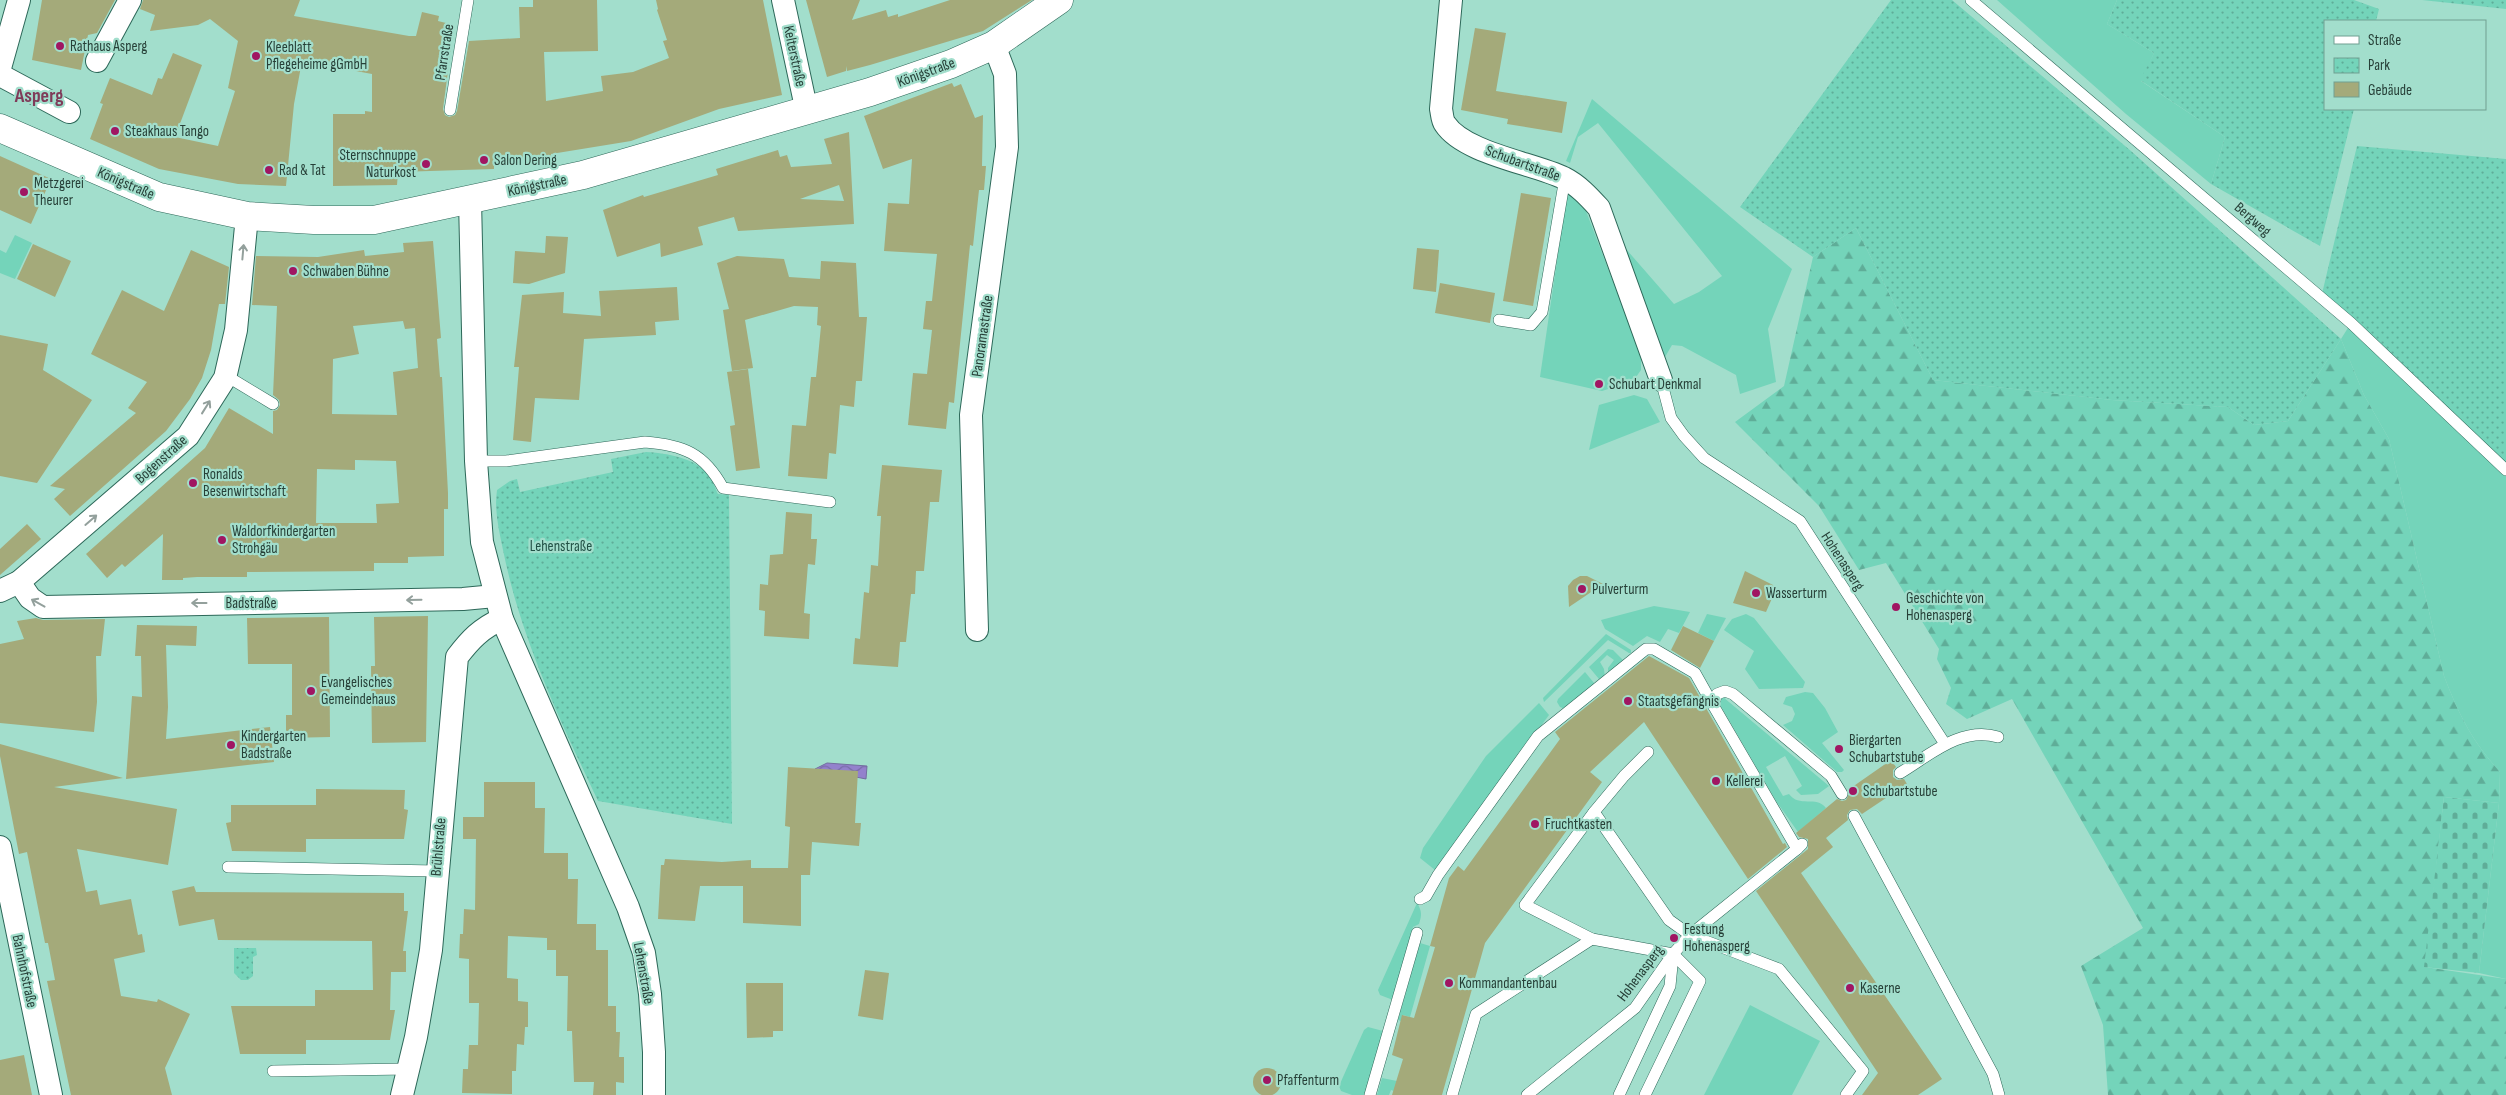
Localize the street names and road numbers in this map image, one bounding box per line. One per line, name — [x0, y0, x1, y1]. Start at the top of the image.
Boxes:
street label: Pfarrstraße — [431, 22, 458, 82]
street label: Kelterstraße — [779, 24, 810, 88]
street label: Königstraße — [895, 53, 958, 92]
street label: Schubartstraße — [1483, 141, 1563, 186]
street label: Königstraße — [94, 163, 157, 204]
street label: Königstraße — [506, 170, 568, 201]
street label: Bergweg — [2230, 198, 2275, 241]
street label: Panoramastraße — [967, 294, 998, 378]
street label: Bogenstraße — [131, 431, 191, 488]
street label: Hohenasperg — [1817, 528, 1869, 594]
street label: Badstraße — [226, 594, 276, 613]
street label: Brühlstraße — [426, 817, 451, 877]
street label: Bahnhofstraße — [7, 933, 42, 1009]
street label: Lehenstraße — [629, 941, 658, 1005]
street label: Hohenasperg — [1613, 941, 1668, 1005]

